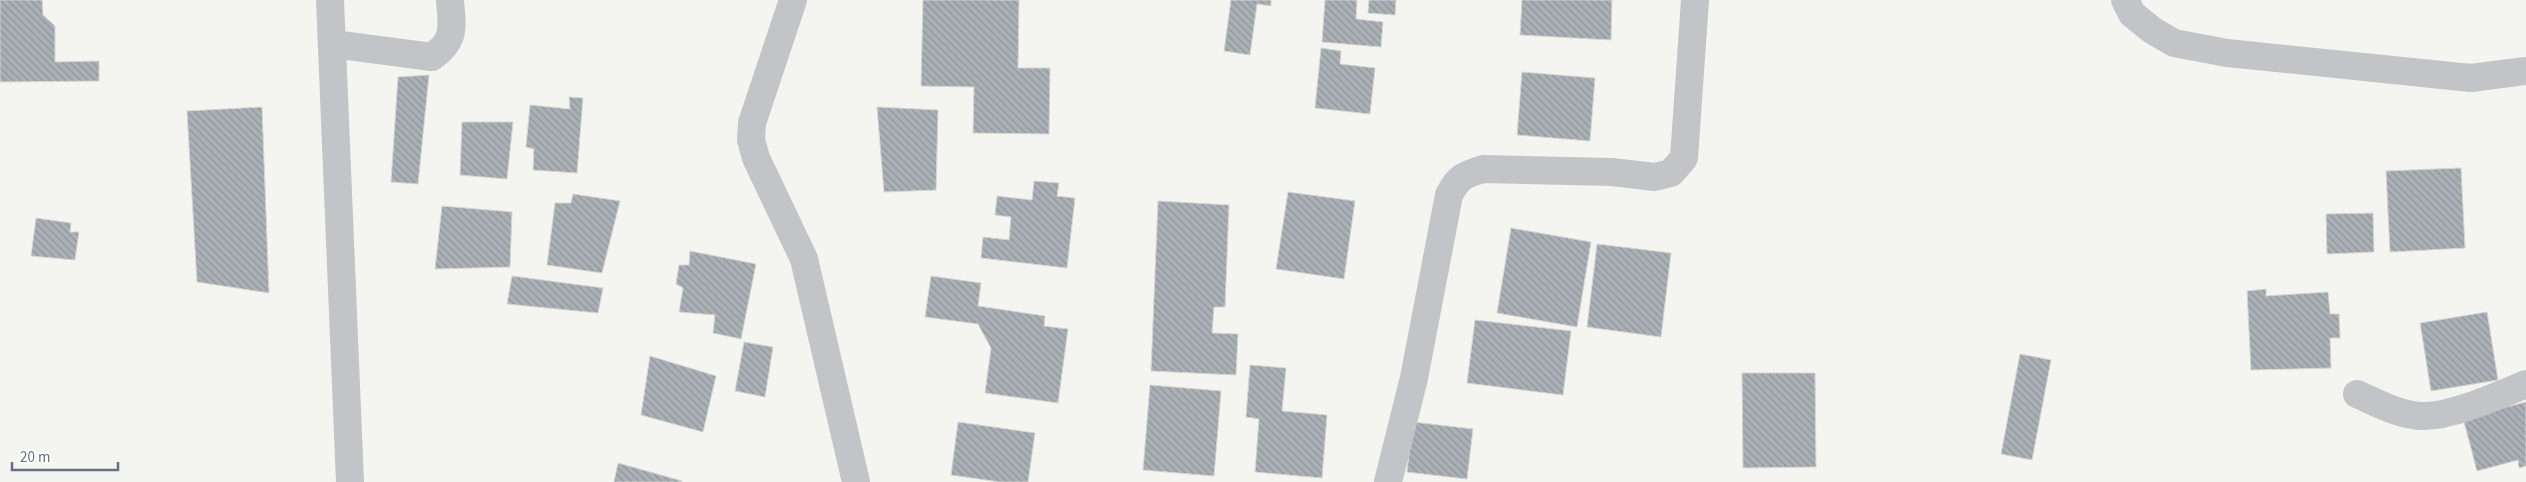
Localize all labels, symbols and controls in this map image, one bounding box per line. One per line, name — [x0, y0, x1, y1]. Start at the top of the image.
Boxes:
scale bar — [12, 440, 119, 472]
text: 20 m — [20, 447, 50, 468]

